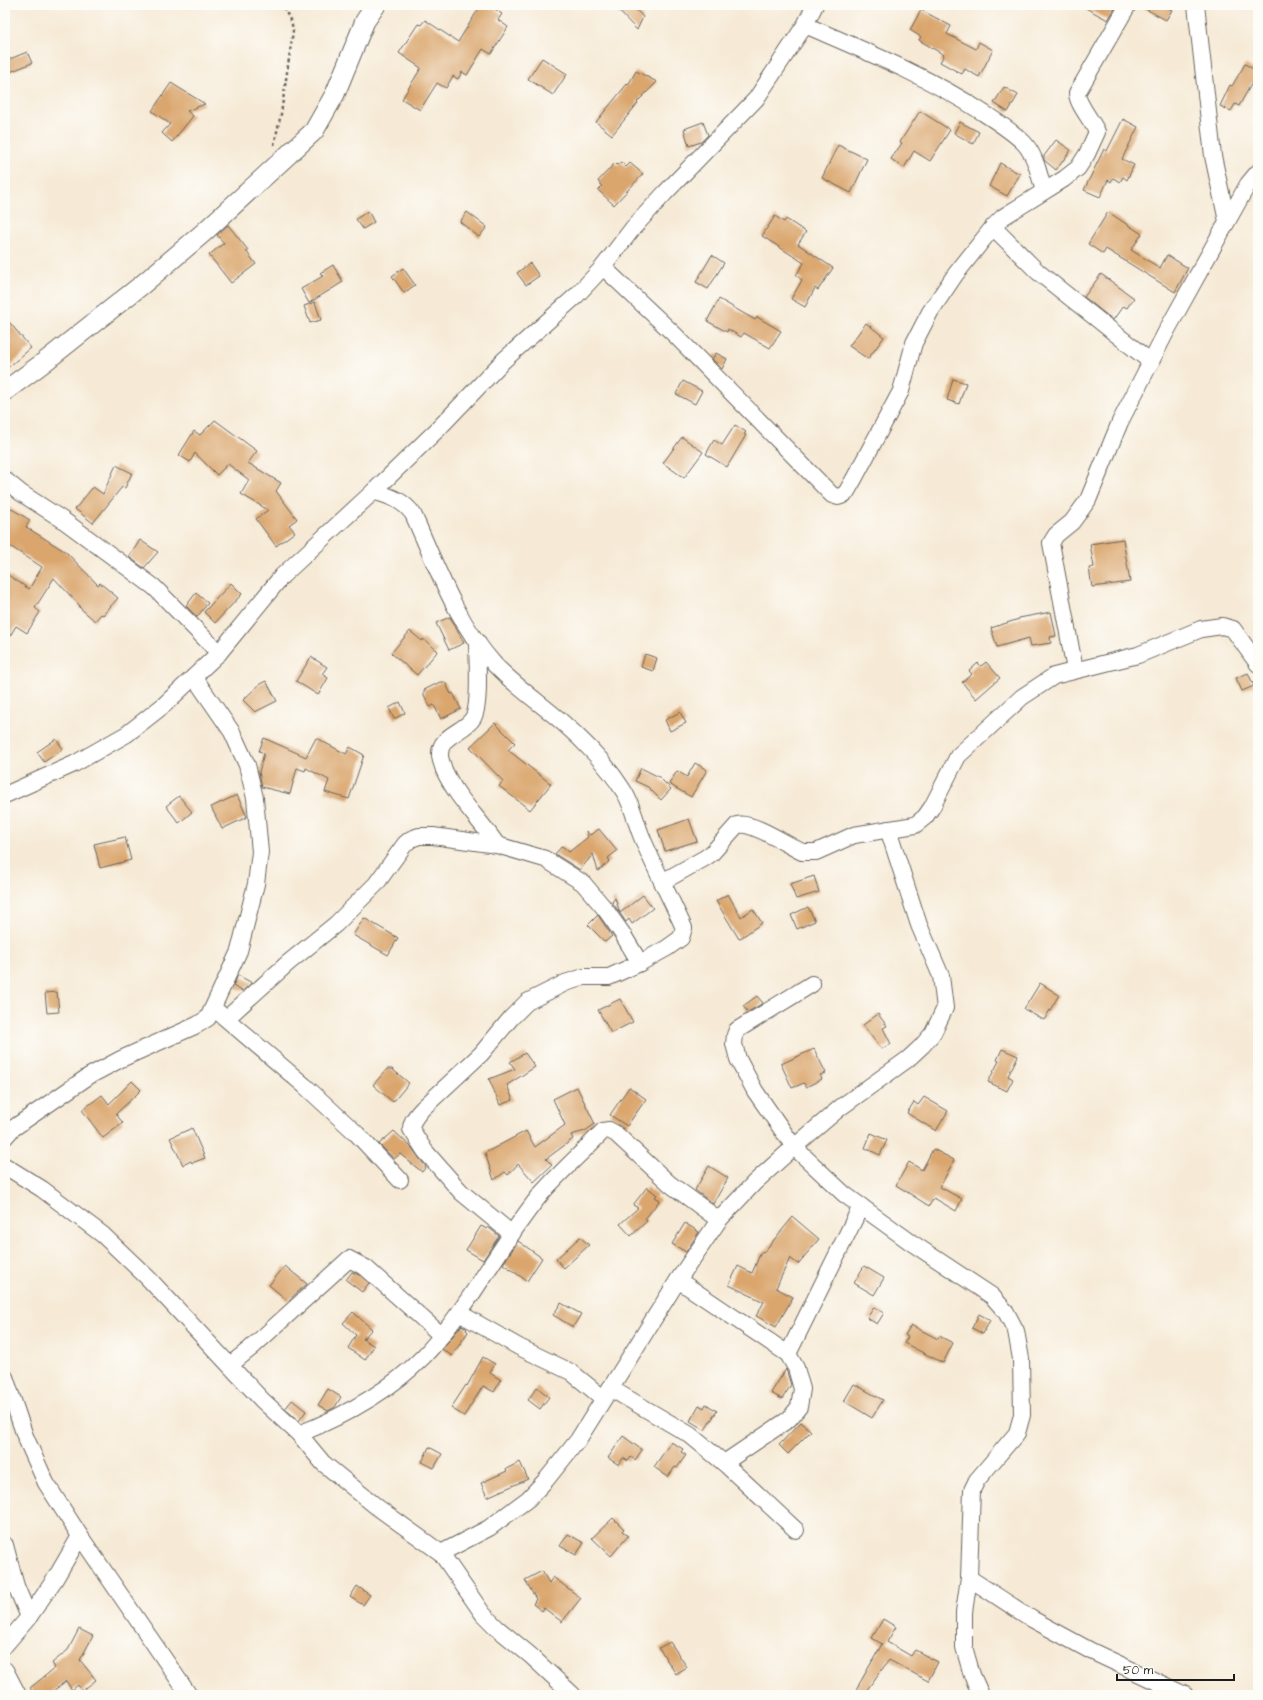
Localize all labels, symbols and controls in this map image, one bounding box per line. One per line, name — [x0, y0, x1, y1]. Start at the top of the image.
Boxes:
scale bar — [1117, 1656, 1234, 1682]
text: 50 m — [1123, 1662, 1154, 1679]

